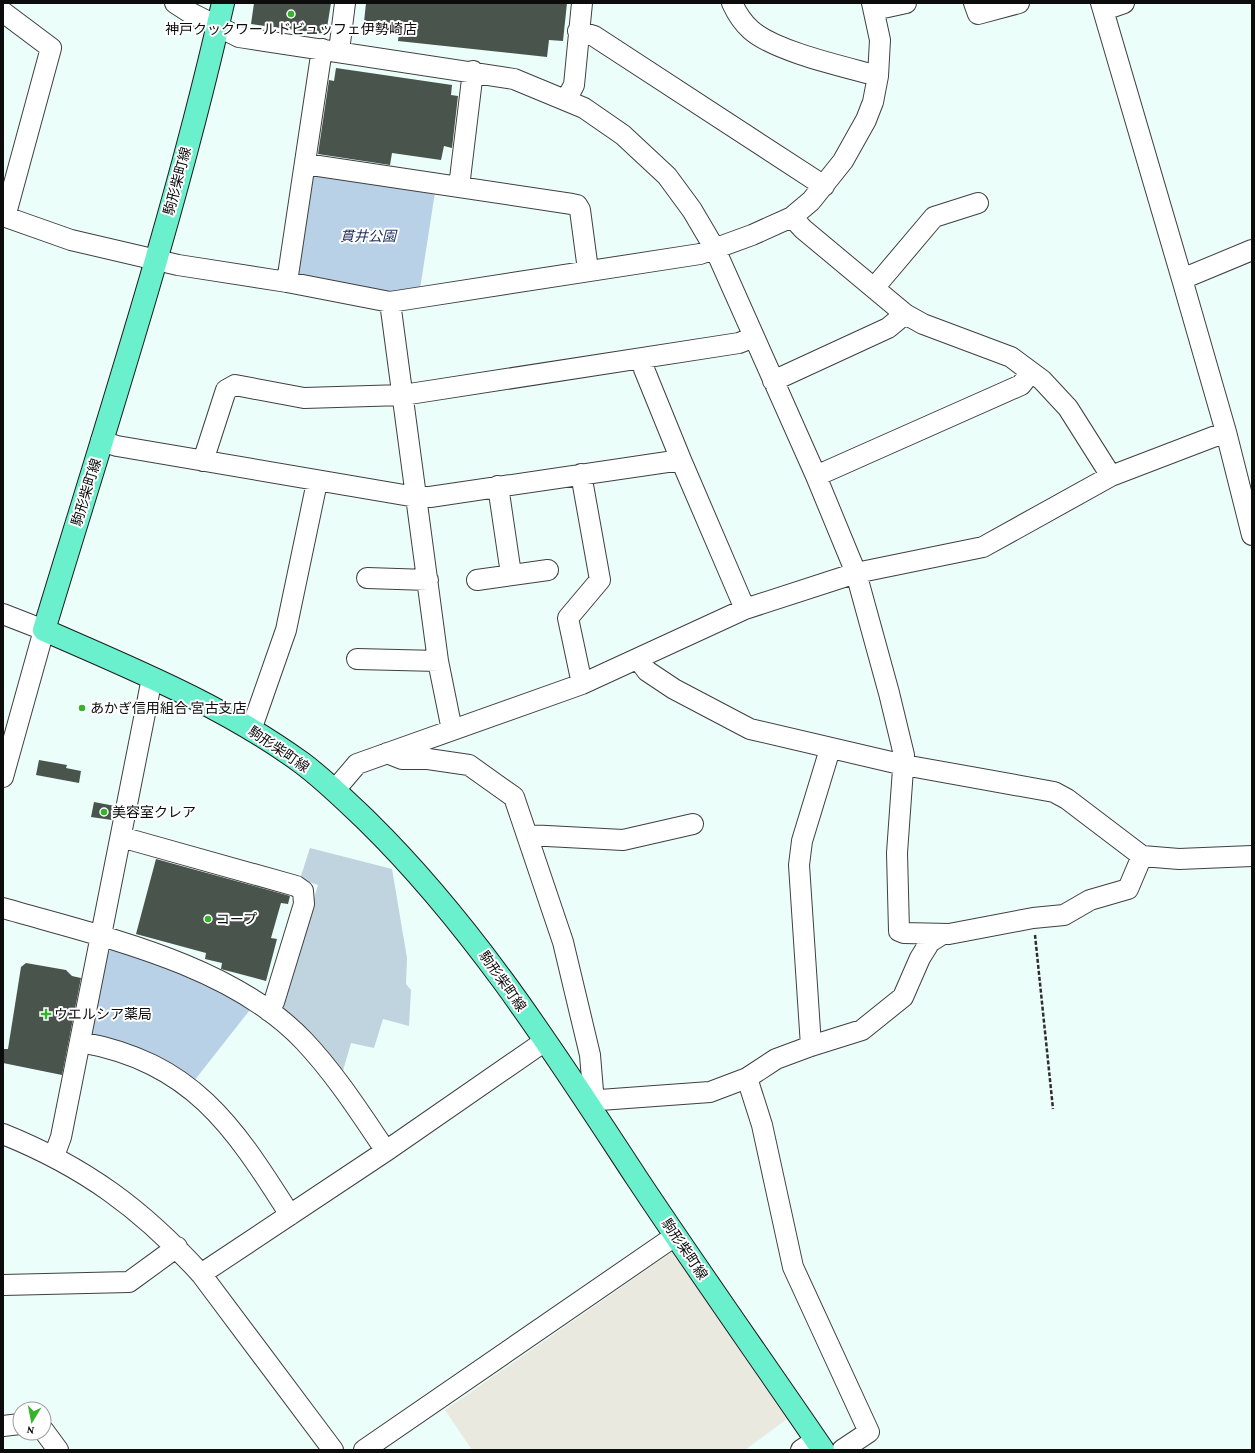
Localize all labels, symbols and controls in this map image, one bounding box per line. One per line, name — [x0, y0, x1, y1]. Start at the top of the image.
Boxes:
marker: 神戸クックワールドビュッフェ伊勢崎店 — [286, 9, 296, 19]
place label: 神戸クックワールドビュッフェ伊勢崎店 — [165, 21, 417, 37]
street label: 駒形柴町線 — [160, 145, 194, 217]
park label: 貫井公園 — [340, 228, 398, 244]
street label: 駒形柴町線 — [68, 456, 104, 528]
place label: あかぎ信用組合 宮古支店 — [90, 700, 247, 716]
marker: あかぎ信用組合 宮古支店 — [77, 703, 87, 713]
street label: 駒形柴町線 — [246, 723, 312, 775]
place label: 美容室クレア — [112, 804, 196, 820]
marker: 美容室クレア — [99, 807, 109, 817]
place label: コープ — [216, 911, 257, 927]
marker: コープ — [203, 914, 213, 924]
street label: 駒形柴町線 — [476, 948, 530, 1014]
place label: ウエルシア薬局 — [54, 1006, 152, 1022]
marker: ウエルシア薬局 — [41, 1009, 51, 1019]
street label: 駒形柴町線 — [659, 1216, 711, 1282]
north arrow — [12, 1401, 52, 1441]
text: N — [25, 1424, 35, 1437]

